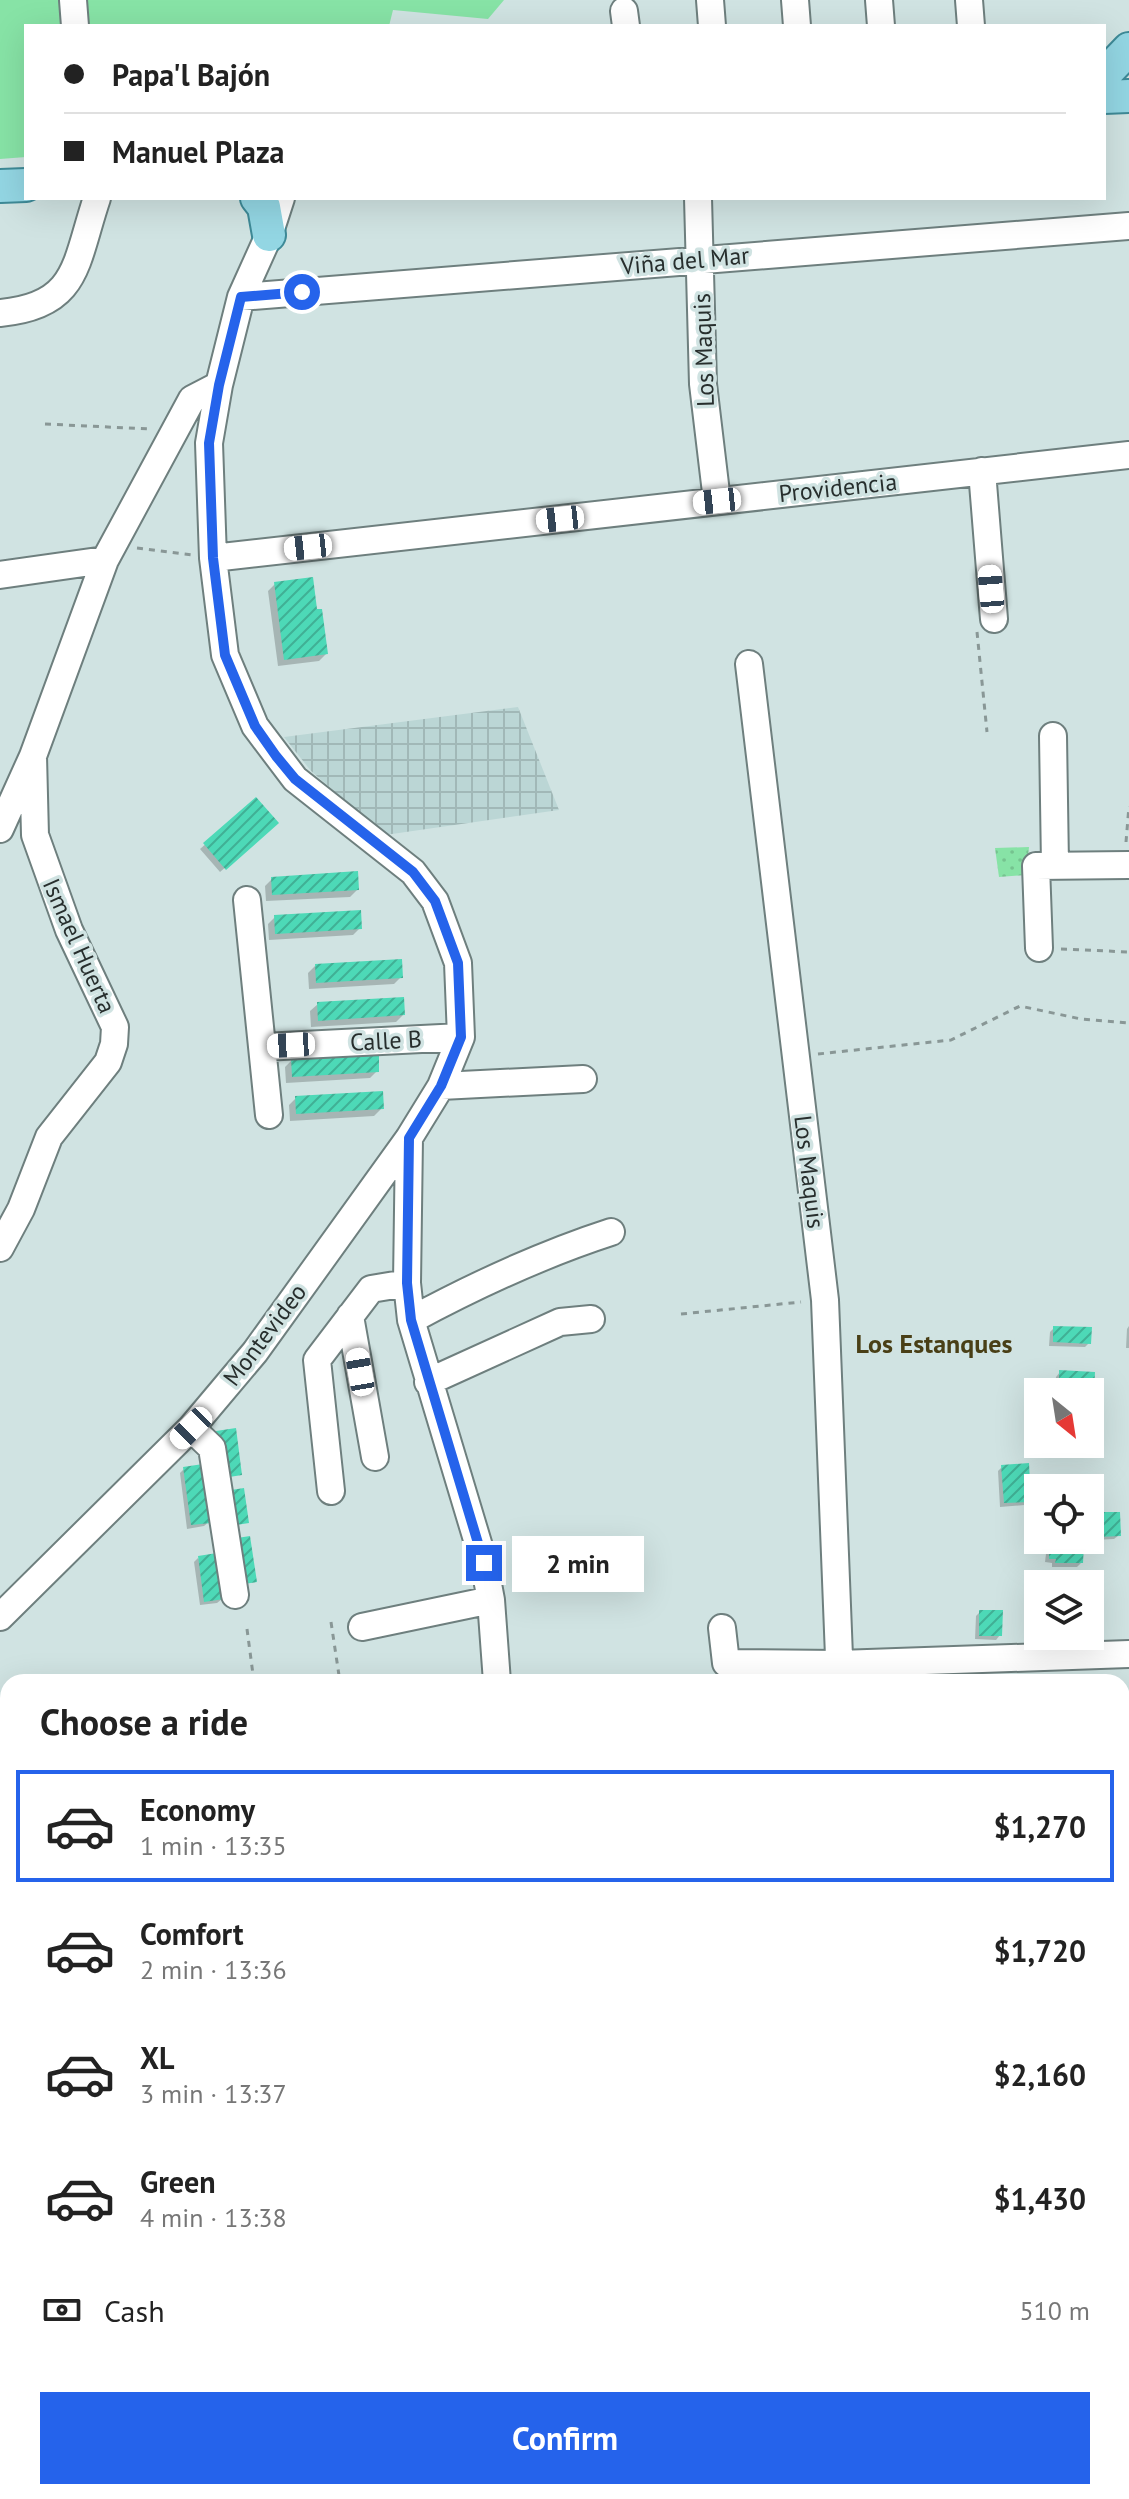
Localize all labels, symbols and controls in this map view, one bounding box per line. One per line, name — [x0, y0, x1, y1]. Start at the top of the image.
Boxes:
text: Papa'l Bajón — [112, 55, 270, 94]
text: Manuel Plaza — [112, 132, 285, 171]
street label: Viña del Mar — [618, 239, 751, 282]
route start — [284, 274, 320, 310]
street label: Los Maquis — [686, 293, 721, 407]
street label: Providencia — [777, 466, 899, 509]
car — [692, 487, 742, 515]
car — [535, 505, 585, 533]
car — [283, 533, 333, 561]
car — [977, 564, 1005, 614]
street label: Ismael Huerta — [36, 874, 123, 1018]
street label: Calle B — [349, 1023, 423, 1058]
car — [266, 1032, 316, 1058]
street label: Los Maquis — [787, 1114, 832, 1230]
street label: Montevideo — [216, 1277, 313, 1392]
district label: Los Estanques — [856, 1327, 1012, 1360]
car — [344, 1346, 376, 1398]
north arrow — [1024, 1378, 1104, 1458]
map controls — [1024, 1378, 1104, 1650]
car — [166, 1403, 216, 1453]
button: locate — [1024, 1474, 1104, 1554]
callout: 2 min — [512, 1535, 644, 1591]
route end — [466, 1545, 502, 1581]
text: 2 min — [546, 1547, 610, 1580]
button: layers — [1024, 1570, 1104, 1650]
text: Choose a ride — [40, 1698, 248, 1745]
icon: car — [44, 1790, 116, 1862]
text: Economy — [140, 1790, 255, 1829]
text: $1,270 — [993, 1807, 1086, 1846]
text: 1 min · 13:35 — [140, 1829, 287, 1862]
icon: car — [44, 1914, 116, 1986]
text: Comfort — [140, 1914, 243, 1953]
text: $1,720 — [993, 1931, 1086, 1970]
text: 2 min · 13:36 — [140, 1953, 287, 1986]
icon: car — [44, 2038, 116, 2110]
text: XL — [140, 2038, 174, 2077]
text: $2,160 — [993, 2055, 1086, 2094]
text: 3 min · 13:37 — [140, 2077, 287, 2110]
icon: car — [44, 2162, 116, 2234]
text: Green — [140, 2162, 215, 2201]
text: $1,430 — [993, 2179, 1086, 2218]
text: 4 min · 13:38 — [140, 2201, 287, 2234]
icon: cash — [40, 2288, 84, 2332]
text: Cash — [104, 2291, 165, 2330]
text: 510 m — [1019, 2294, 1090, 2327]
button: Confirm — [40, 2392, 1090, 2484]

